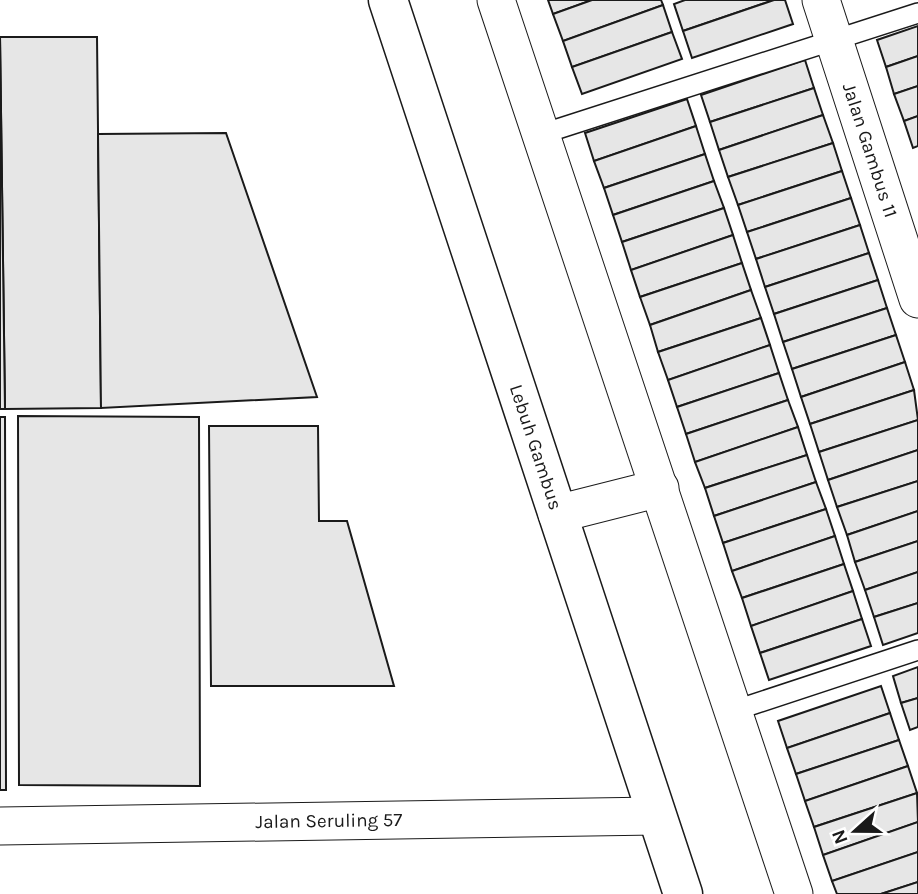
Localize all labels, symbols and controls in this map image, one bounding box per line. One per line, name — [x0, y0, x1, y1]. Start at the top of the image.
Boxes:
street label: Jalan Gambus 11 — [838, 80, 902, 220]
street label: Lebuh Gambus — [505, 382, 567, 513]
north arrow — [820, 796, 890, 866]
street label: Jalan Seruling 57 — [255, 809, 403, 833]
text: N — [827, 826, 853, 847]

